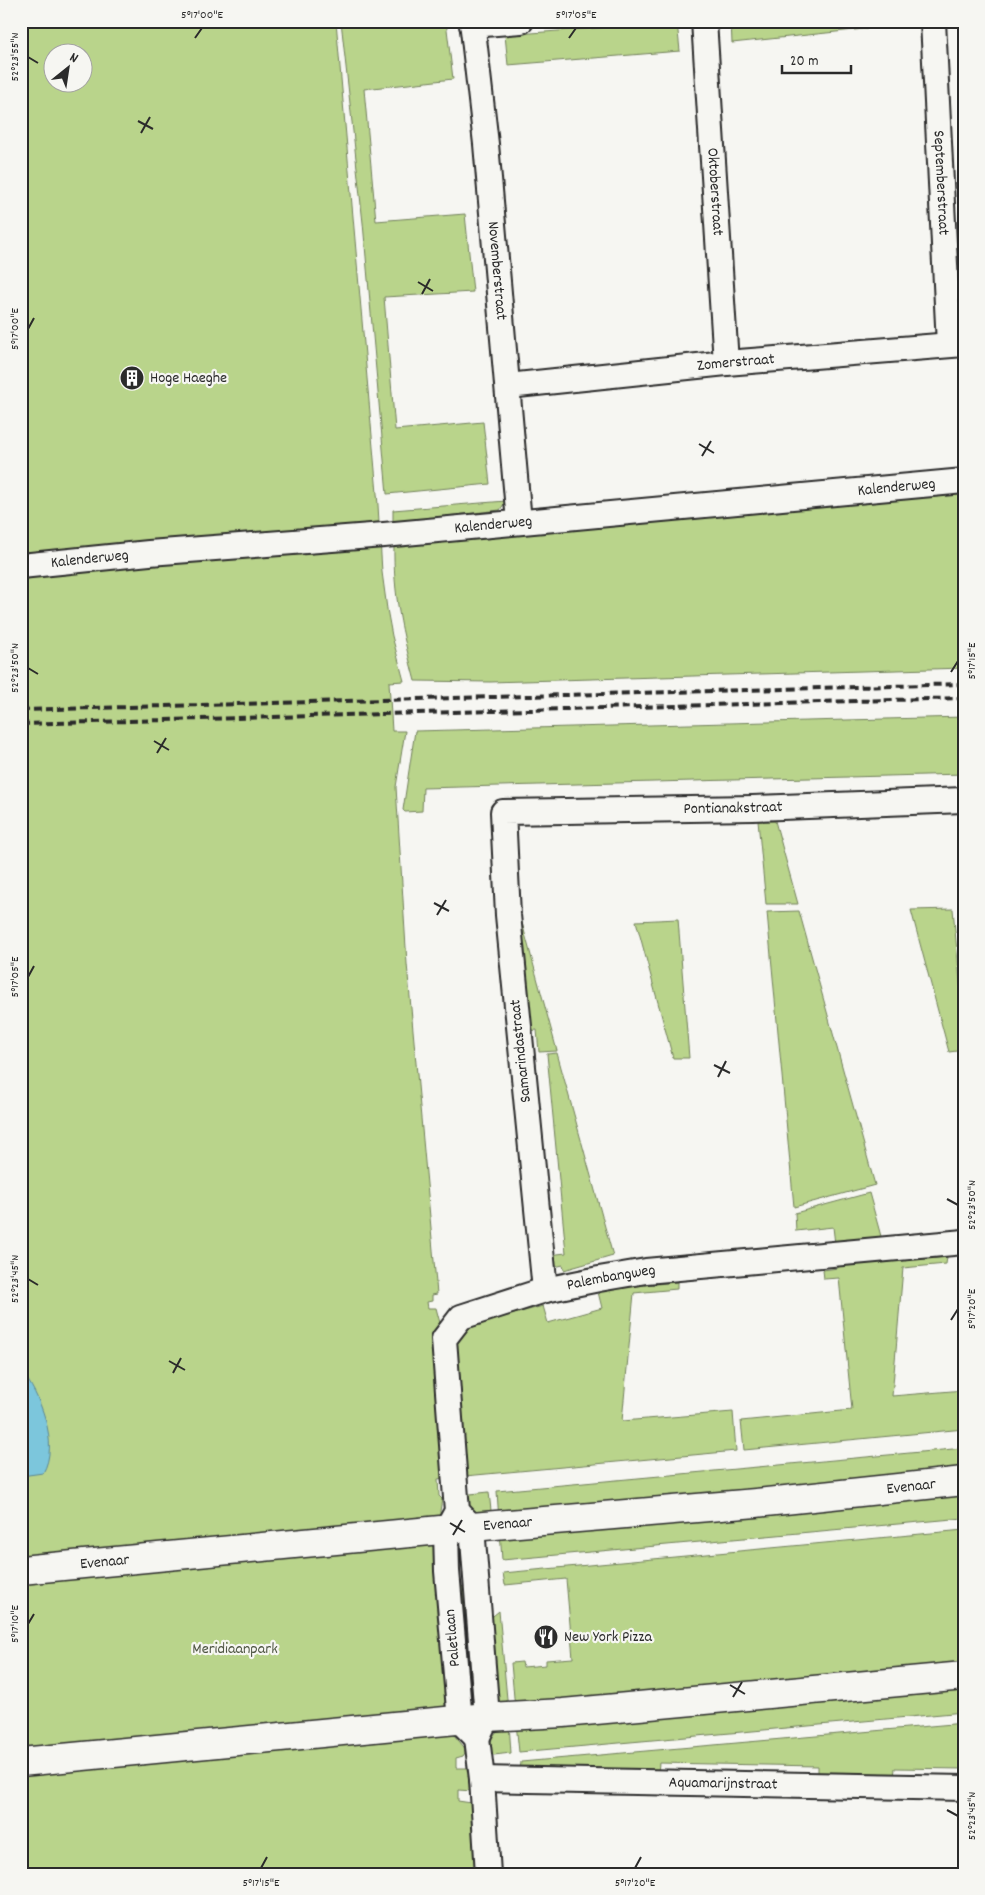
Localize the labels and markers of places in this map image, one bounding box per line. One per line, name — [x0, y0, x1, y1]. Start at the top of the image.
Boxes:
building icon: Hoge Haeghe — [119, 365, 145, 391]
place label: Hoge Haeghe — [150, 367, 227, 390]
restaurant icon: New York Pizza — [533, 1624, 559, 1650]
place label: New York Pizza — [564, 1626, 652, 1649]

